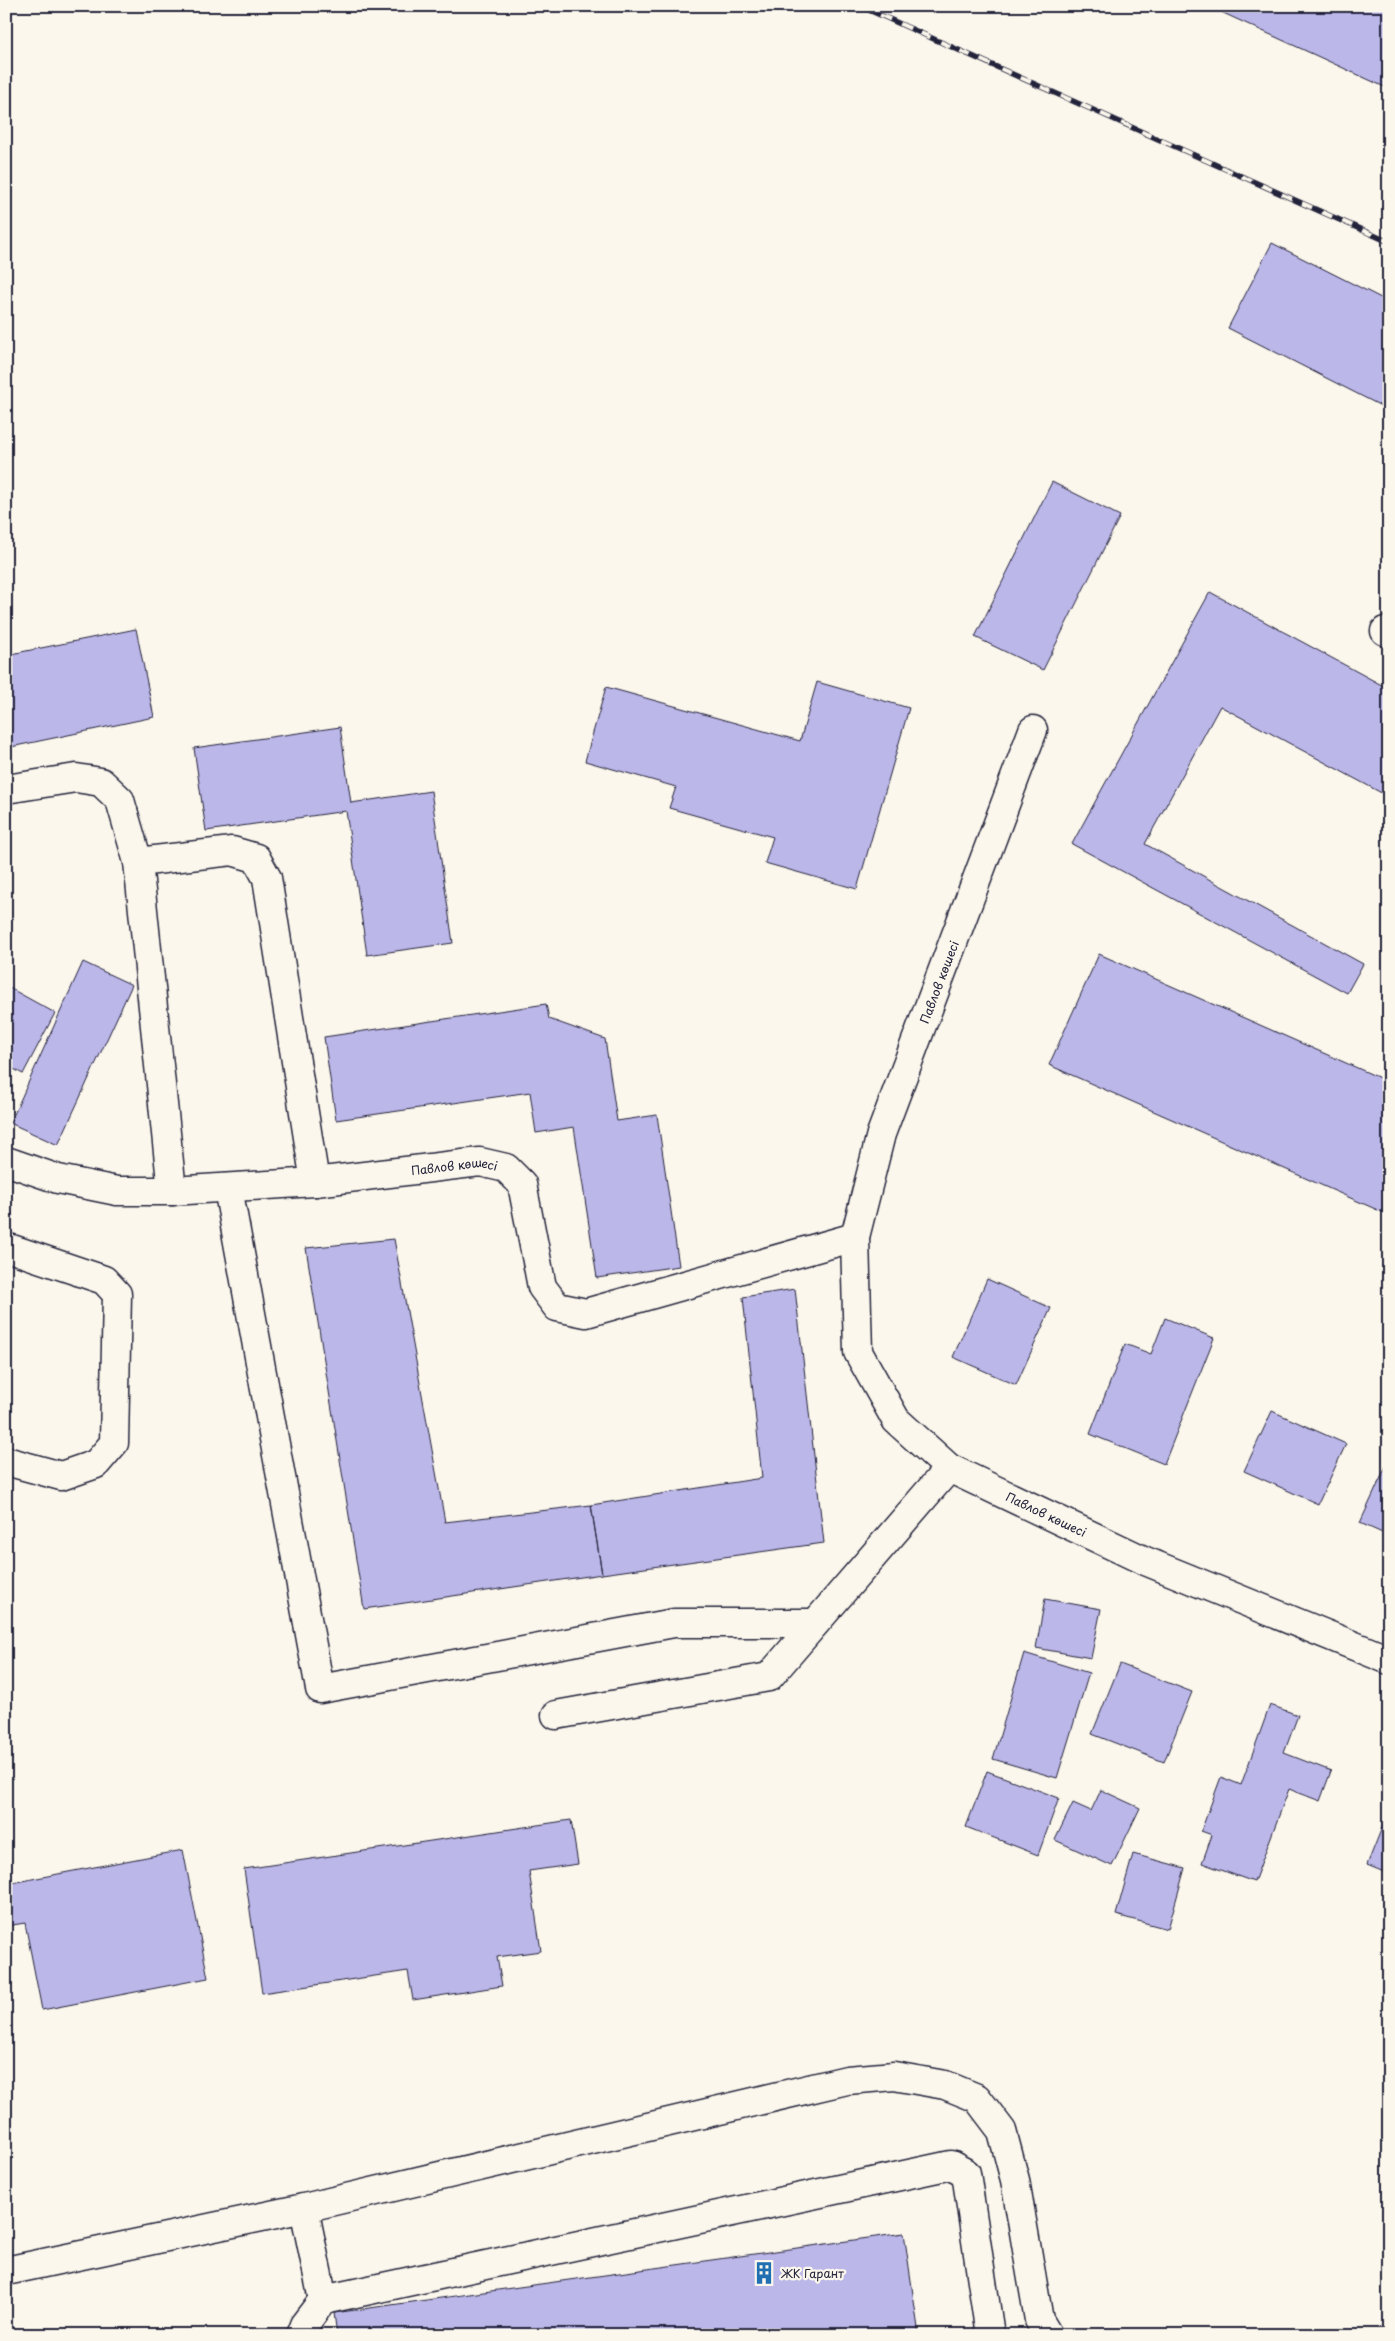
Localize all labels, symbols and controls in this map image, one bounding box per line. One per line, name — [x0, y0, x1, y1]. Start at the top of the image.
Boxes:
street label: Павлов көшесі — [915, 938, 963, 1026]
street label: Павлов көшесі — [410, 1153, 499, 1179]
street label: Павлов көшесі — [1003, 1487, 1090, 1541]
building icon: ЖК Гарант — [751, 2260, 777, 2286]
place label: ЖК Гарант — [781, 2264, 844, 2282]

